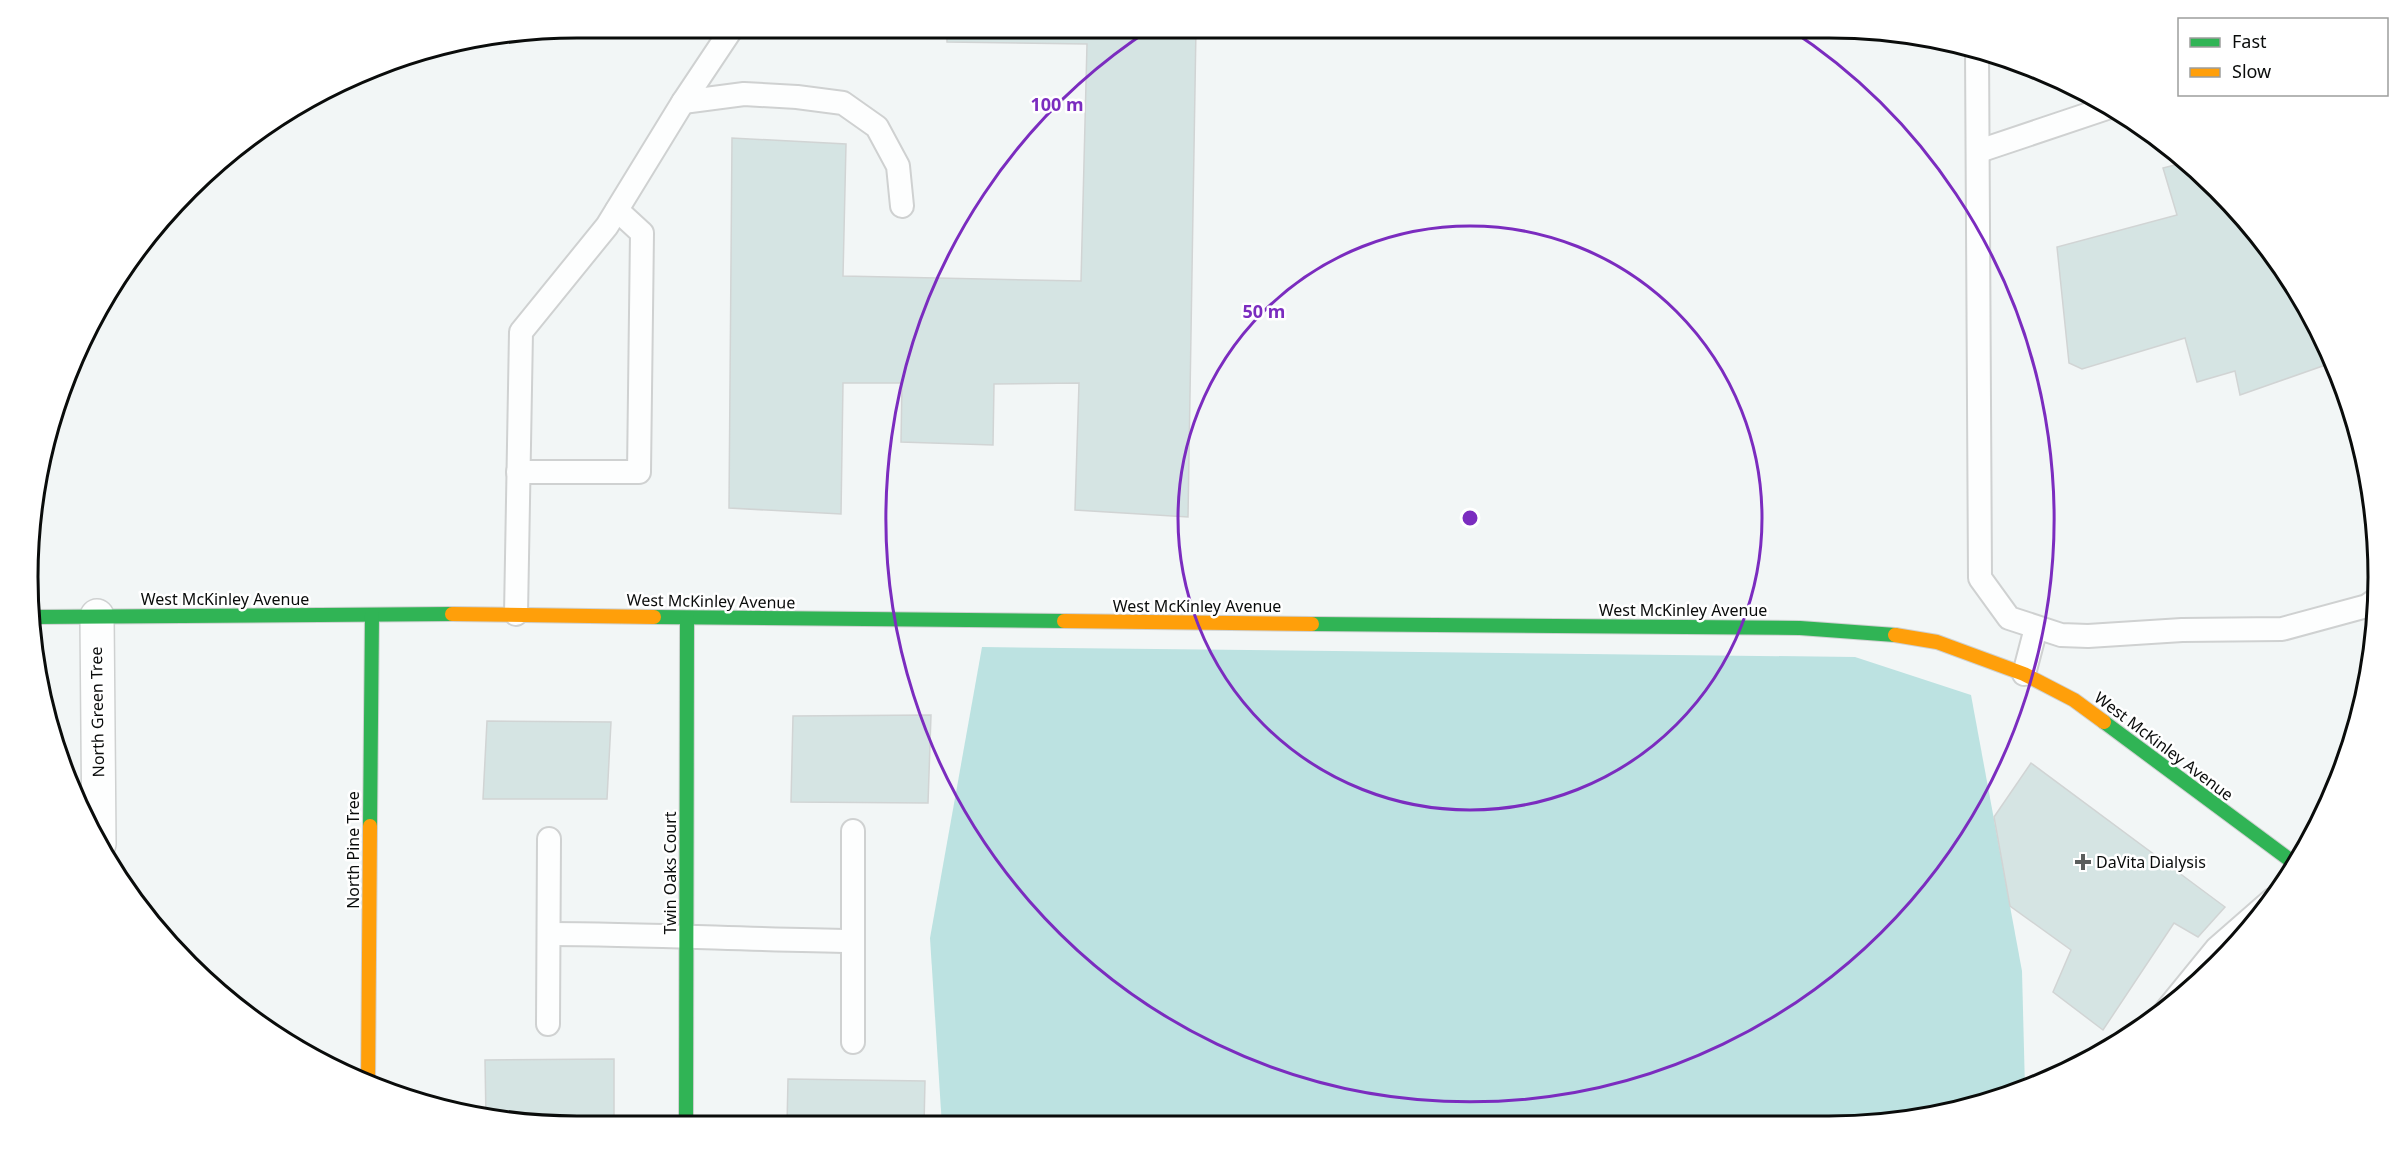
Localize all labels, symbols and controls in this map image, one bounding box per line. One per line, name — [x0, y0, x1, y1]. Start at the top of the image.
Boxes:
legend — [2178, 18, 2388, 96]
text: Fast — [2232, 29, 2267, 53]
text: Slow — [2232, 59, 2271, 83]
text: 100 m — [1030, 92, 1084, 116]
text: 50 m — [1243, 299, 1285, 323]
centre of rings — [1460, 508, 1480, 528]
street label: West McKinley Avenue — [141, 588, 309, 610]
street label: West McKinley Avenue — [627, 589, 795, 613]
street label: West McKinley Avenue — [1113, 595, 1281, 617]
street label: West McKinley Avenue — [1599, 599, 1767, 621]
street label: North Green Tree — [85, 646, 109, 778]
street label: West McKinley Avenue — [2090, 686, 2238, 806]
street label: North Pine Tree — [342, 791, 364, 909]
street label: Twin Oaks Court — [659, 811, 681, 935]
place label: DaVita Dialysis — [2096, 851, 2206, 873]
marker: DaVita Dialysis — [2074, 853, 2092, 871]

